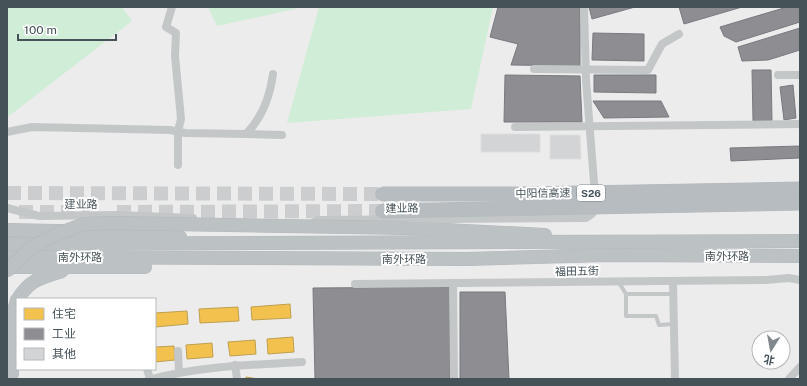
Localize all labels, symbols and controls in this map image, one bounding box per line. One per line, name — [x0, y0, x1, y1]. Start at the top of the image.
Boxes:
scale bar — [18, 16, 116, 42]
text: 100 m — [24, 23, 57, 37]
road number: S26 — [577, 185, 605, 201]
street label: 中阳信高速 — [515, 187, 571, 199]
street label: 建业路 — [65, 198, 98, 210]
street label: 建业路 — [385, 202, 419, 214]
street label: 南外环路 — [705, 250, 749, 262]
street label: 南外环路 — [58, 251, 102, 263]
street label: 南外环路 — [382, 253, 426, 265]
street label: 福田五街 — [555, 265, 599, 277]
legend — [16, 298, 156, 370]
text: 住宅 — [52, 307, 76, 321]
text: 工业 — [52, 327, 76, 341]
north arrow — [751, 330, 791, 370]
text: 其他 — [52, 347, 76, 361]
text: 北 — [763, 353, 776, 367]

